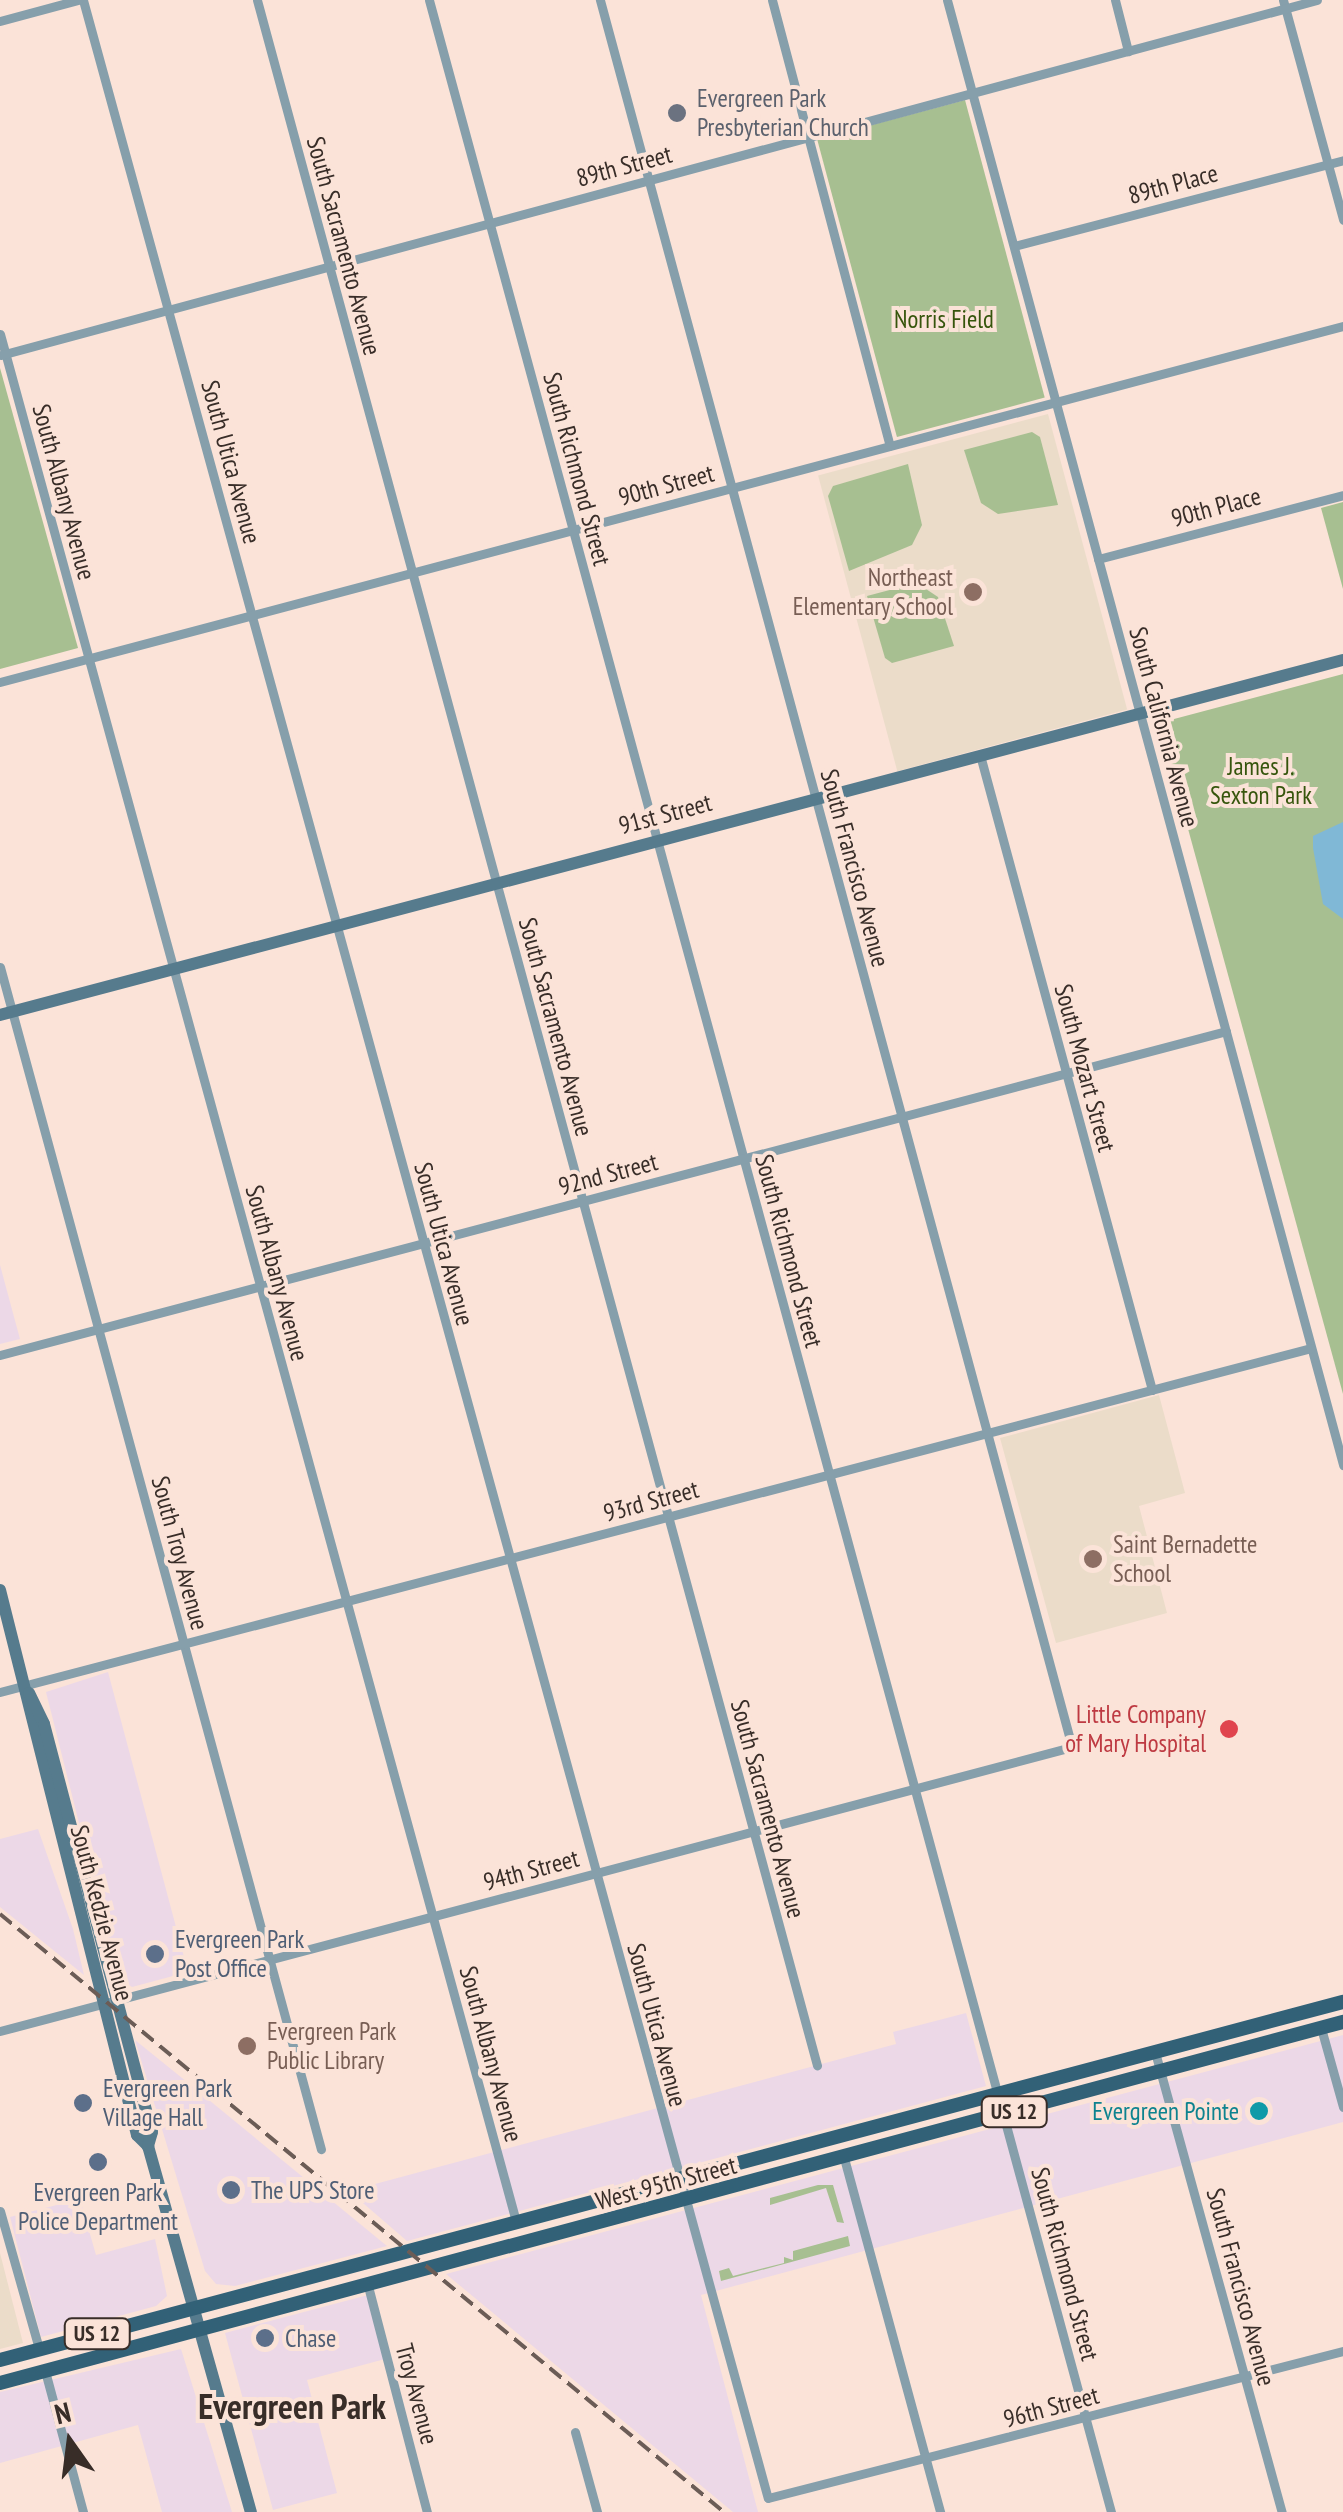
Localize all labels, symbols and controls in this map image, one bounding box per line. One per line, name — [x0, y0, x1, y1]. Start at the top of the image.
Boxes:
place label: Evergreen Park Presbyterian Church — [697, 84, 869, 143]
marker: Evergreen Park Presbyterian Church — [666, 102, 688, 124]
street label: South Sacramento Avenue — [300, 133, 388, 359]
street label: 89th Street — [573, 139, 675, 193]
street label: 89th Place — [1125, 158, 1221, 210]
park label: Norris Field — [894, 304, 994, 334]
street label: South Richmond Street — [537, 369, 617, 569]
street label: South Utica Avenue — [195, 377, 267, 547]
street label: South Albany Avenue — [26, 400, 102, 584]
street label: 90th Street — [615, 458, 717, 512]
street label: 90th Place — [1168, 481, 1264, 533]
place label: Northeast Elementary School — [792, 563, 953, 622]
marker: Northeast Elementary School — [962, 581, 984, 603]
street label: South California Avenue — [1123, 623, 1205, 831]
park label: James J. Sexton Park — [1210, 752, 1312, 811]
street label: South Francisco Avenue — [814, 765, 896, 971]
street label: 91st Street — [615, 787, 715, 841]
street label: South Sacramento Avenue — [512, 914, 600, 1140]
street label: South Mozart Street — [1048, 981, 1122, 1155]
street label: 92nd Street — [555, 1146, 661, 1202]
street label: South Richmond Street — [749, 1151, 829, 1351]
street label: South Utica Avenue — [408, 1159, 480, 1329]
street label: South Albany Avenue — [239, 1181, 315, 1365]
street label: South Troy Avenue — [145, 1472, 215, 1634]
street label: 93rd Street — [600, 1474, 702, 1528]
place label: Saint Bernadette School — [1113, 1530, 1257, 1589]
marker: Saint Bernadette School — [1082, 1548, 1104, 1570]
street label: South Sacramento Avenue — [724, 1696, 812, 1922]
place label: Little Company of Mary Hospital — [1065, 1700, 1206, 1759]
marker: Little Company of Mary Hospital — [1216, 1716, 1242, 1742]
street label: South Kedzie Avenue — [64, 1822, 140, 2004]
street label: 94th Street — [480, 1843, 582, 1897]
place label: Evergreen Park Post Office — [175, 1925, 304, 1984]
street label: South Utica Avenue — [621, 1940, 693, 2110]
marker: Evergreen Park Post Office — [144, 1943, 166, 1965]
street label: South Albany Avenue — [453, 1962, 529, 2146]
place label: Evergreen Park Public Library — [267, 2017, 396, 2076]
marker: Evergreen Park Public Library — [236, 2035, 258, 2057]
place label: Evergreen Park Village Hall — [103, 2074, 232, 2133]
marker: Evergreen Park Village Hall — [72, 2092, 94, 2114]
road number: US 12 — [979, 2095, 1049, 2129]
place label: Evergreen Pointe — [1092, 2096, 1239, 2126]
marker: Evergreen Pointe — [1248, 2100, 1270, 2122]
street label: West 95th Street — [592, 2150, 740, 2216]
marker: Evergreen Park Police Department — [87, 2151, 109, 2173]
street label: South Richmond Street — [1025, 2164, 1105, 2364]
place label: The UPS Store — [251, 2175, 374, 2205]
place label: Evergreen Park Police Department — [18, 2178, 178, 2237]
marker: The UPS Store — [220, 2179, 242, 2201]
street label: South Francisco Avenue — [1200, 2184, 1282, 2390]
road number: US 12 — [62, 2317, 132, 2351]
place label: Chase — [285, 2323, 336, 2353]
marker: Chase — [254, 2327, 276, 2349]
street label: Troy Avenue — [389, 2340, 445, 2448]
street label: 96th Street — [1000, 2380, 1102, 2434]
district label: Evergreen Park — [198, 2385, 386, 2427]
north arrow — [20, 2392, 120, 2492]
text: N — [51, 2393, 74, 2432]

